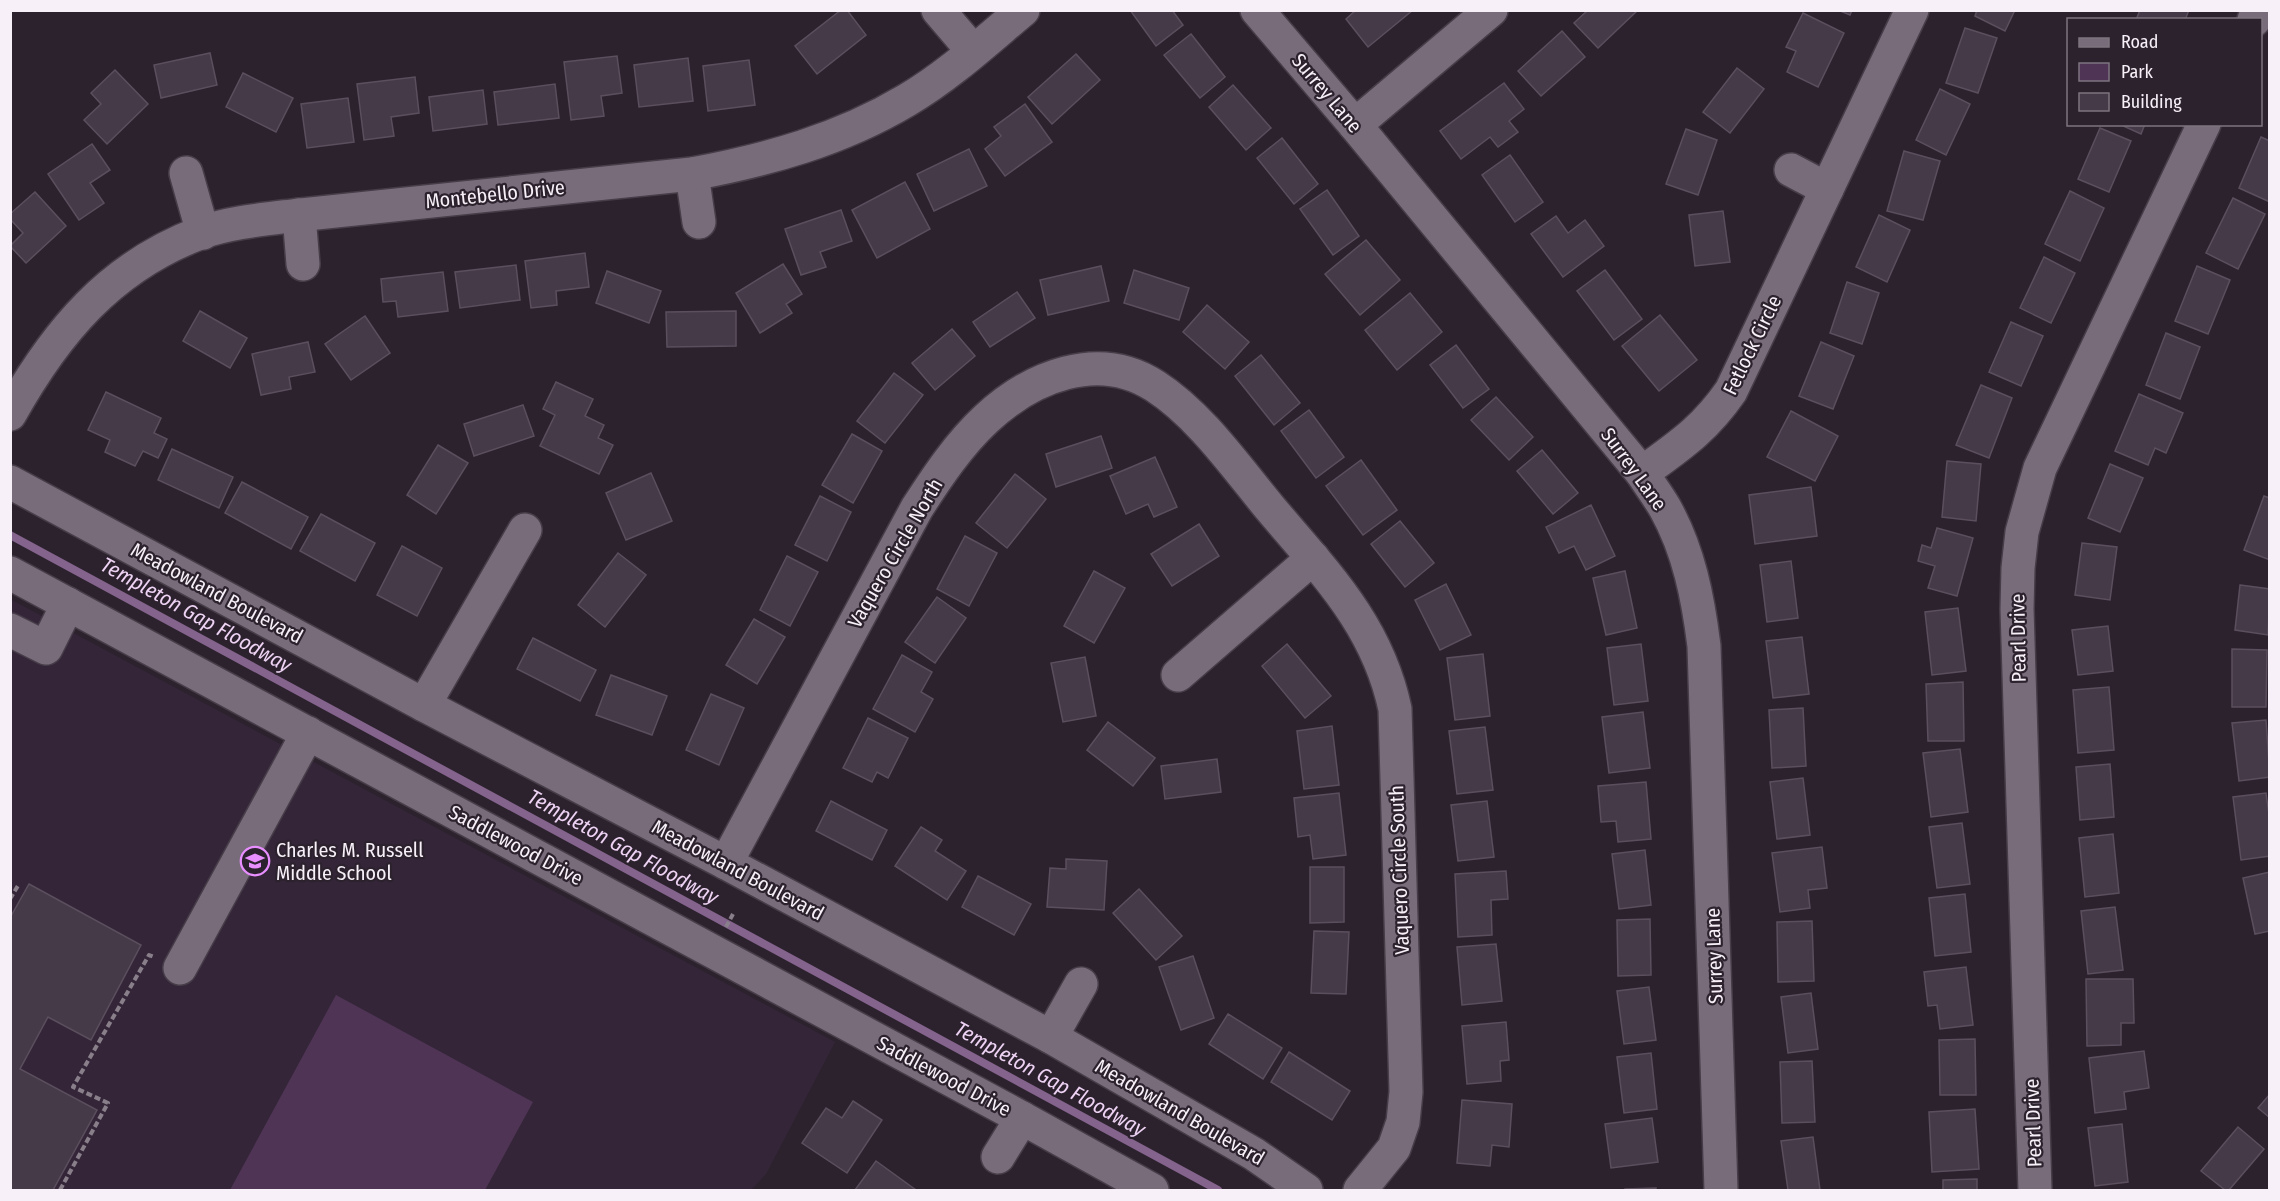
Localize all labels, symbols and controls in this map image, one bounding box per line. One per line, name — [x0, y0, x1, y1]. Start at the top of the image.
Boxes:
legend — [2067, 18, 2262, 126]
text: Road — [2121, 31, 2158, 53]
street label: Surrey Lane — [1287, 48, 1367, 138]
text: Park — [2121, 61, 2154, 83]
text: Building — [2121, 91, 2182, 113]
street label: Montebello Drive — [424, 175, 566, 213]
street label: Fetlock Circle — [1718, 291, 1786, 399]
street label: Surrey Lane — [1596, 423, 1672, 515]
street label: Vaquero Circle North — [842, 474, 948, 632]
street label: Meadowland Boulevard — [127, 537, 307, 649]
water label: Templeton Gap Floodway — [96, 552, 297, 679]
street label: Pearl Drive — [2005, 593, 2031, 683]
water label: Templeton Gap Floodway — [523, 784, 724, 911]
street label: Vaquero Circle South — [1384, 785, 1414, 955]
street label: Saddlewood Drive — [445, 800, 587, 890]
street label: Meadowland Boulevard — [648, 814, 828, 926]
place label: Charles M. Russell Middle School — [276, 838, 423, 885]
school or university icon: Charles M. Russell Middle School — [239, 845, 271, 877]
street label: Surrey Lane — [1700, 908, 1728, 1004]
water label: Templeton Gap Floodway — [950, 1016, 1151, 1143]
street label: Saddlewood Drive — [873, 1031, 1015, 1121]
street label: Meadowland Boulevard — [1091, 1054, 1269, 1170]
street label: Pearl Drive — [2019, 1078, 2047, 1168]

